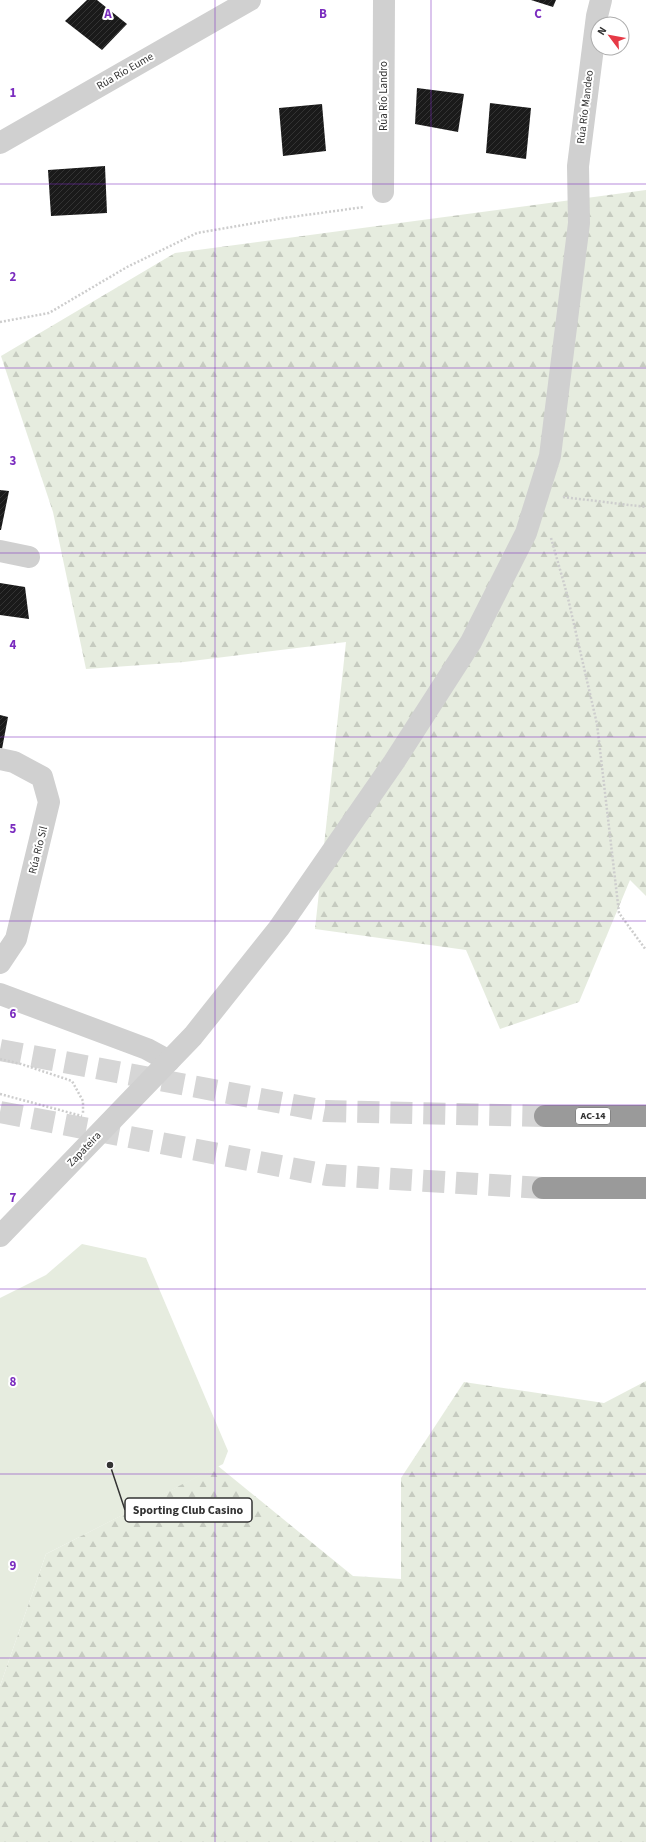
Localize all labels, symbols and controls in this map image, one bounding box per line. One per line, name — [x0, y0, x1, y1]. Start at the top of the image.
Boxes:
text: A — [103, 5, 112, 23]
text: B — [319, 5, 327, 23]
text: C — [534, 5, 542, 23]
north arrow — [590, 16, 630, 56]
text: N — [594, 24, 610, 38]
street label: Rúa Río Eume — [94, 48, 157, 93]
street label: Rúa Río Landro — [376, 61, 391, 131]
street label: Rúa Río Mandeo — [573, 69, 597, 145]
text: 1 — [10, 84, 17, 102]
text: 2 — [10, 268, 17, 286]
text: 3 — [10, 452, 17, 470]
text: 4 — [10, 636, 17, 654]
text: 5 — [10, 820, 17, 838]
street label: Rúa Río Sil — [25, 824, 51, 875]
text: 6 — [10, 1005, 17, 1023]
road number: AC-14 — [576, 1108, 610, 1124]
street label: Zapateira — [64, 1128, 104, 1170]
text: 7 — [10, 1189, 17, 1207]
text: 8 — [10, 1373, 17, 1391]
callout: Sporting Club Casino — [125, 1498, 252, 1522]
text: Sporting Club Casino — [133, 1502, 244, 1519]
text: 9 — [10, 1557, 17, 1575]

